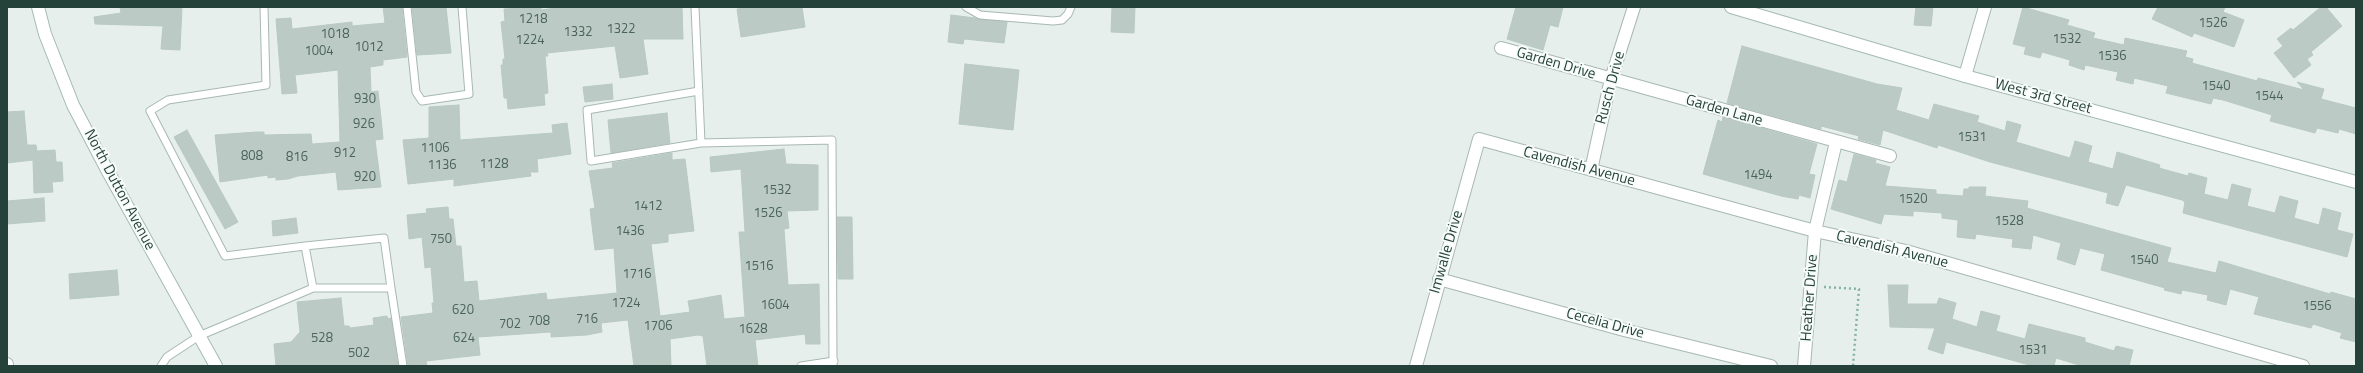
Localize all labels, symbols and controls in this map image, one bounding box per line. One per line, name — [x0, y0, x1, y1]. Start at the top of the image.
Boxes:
house number: 1218 — [518, 12, 548, 28]
house number: 1526 — [2198, 16, 2228, 32]
house number: 1322 — [606, 22, 636, 38]
house number: 1332 — [563, 25, 593, 41]
house number: 1018 — [320, 27, 350, 43]
house number: 1532 — [2052, 32, 2082, 48]
house number: 1224 — [515, 33, 545, 49]
house number: 1012 — [354, 40, 384, 56]
house number: 1004 — [304, 44, 334, 60]
street label: Garden Drive — [1514, 44, 1598, 84]
house number: 1536 — [2097, 49, 2127, 65]
street label: Rusch Drive — [1593, 50, 1629, 126]
street label: West 3rd Street — [1993, 75, 2093, 119]
house number: 1540 — [2201, 79, 2231, 95]
house number: 1544 — [2254, 89, 2284, 105]
street label: Garden Lane — [1684, 91, 1764, 131]
house number: 930 — [354, 92, 376, 108]
house number: 926 — [353, 117, 375, 133]
street label: North Dutton Avenue — [80, 127, 158, 253]
house number: 1531 — [1957, 130, 1987, 146]
house number: 1106 — [420, 141, 450, 157]
street label: Cavendish Avenue — [1521, 143, 1637, 191]
house number: 912 — [334, 146, 356, 162]
house number: 808 — [241, 149, 263, 165]
house number: 816 — [286, 150, 308, 166]
house number: 1128 — [479, 157, 509, 173]
house number: 1136 — [427, 158, 457, 174]
house number: 1494 — [1743, 168, 1773, 184]
house number: 920 — [354, 170, 376, 186]
house number: 1532 — [762, 183, 792, 199]
house number: 1520 — [1898, 192, 1928, 208]
house number: 1412 — [633, 199, 663, 215]
house number: 1526 — [753, 206, 783, 222]
street label: Imwalle Drive — [1427, 208, 1467, 296]
house number: 1528 — [1994, 214, 2024, 230]
house number: 1436 — [615, 224, 645, 240]
street label: Cavendish Avenue — [1834, 227, 1950, 273]
house number: 750 — [430, 232, 452, 248]
house number: 1540 — [2129, 253, 2159, 269]
street label: Heather Drive — [1798, 254, 1822, 342]
house number: 1516 — [744, 259, 774, 275]
house number: 1716 — [622, 267, 652, 283]
house number: 1724 — [611, 296, 641, 312]
house number: 1604 — [760, 298, 790, 314]
house number: 1556 — [2302, 299, 2332, 315]
house number: 620 — [452, 303, 474, 319]
street label: Cecelia Drive — [1564, 305, 1646, 343]
house number: 716 — [576, 312, 598, 328]
house number: 708 — [528, 314, 550, 330]
house number: 702 — [499, 317, 521, 333]
house number: 1706 — [643, 319, 673, 335]
house number: 1628 — [738, 322, 768, 338]
house number: 528 — [311, 331, 333, 347]
house number: 624 — [453, 331, 475, 347]
house number: 1531 — [2018, 343, 2048, 359]
house number: 502 — [348, 346, 370, 362]

